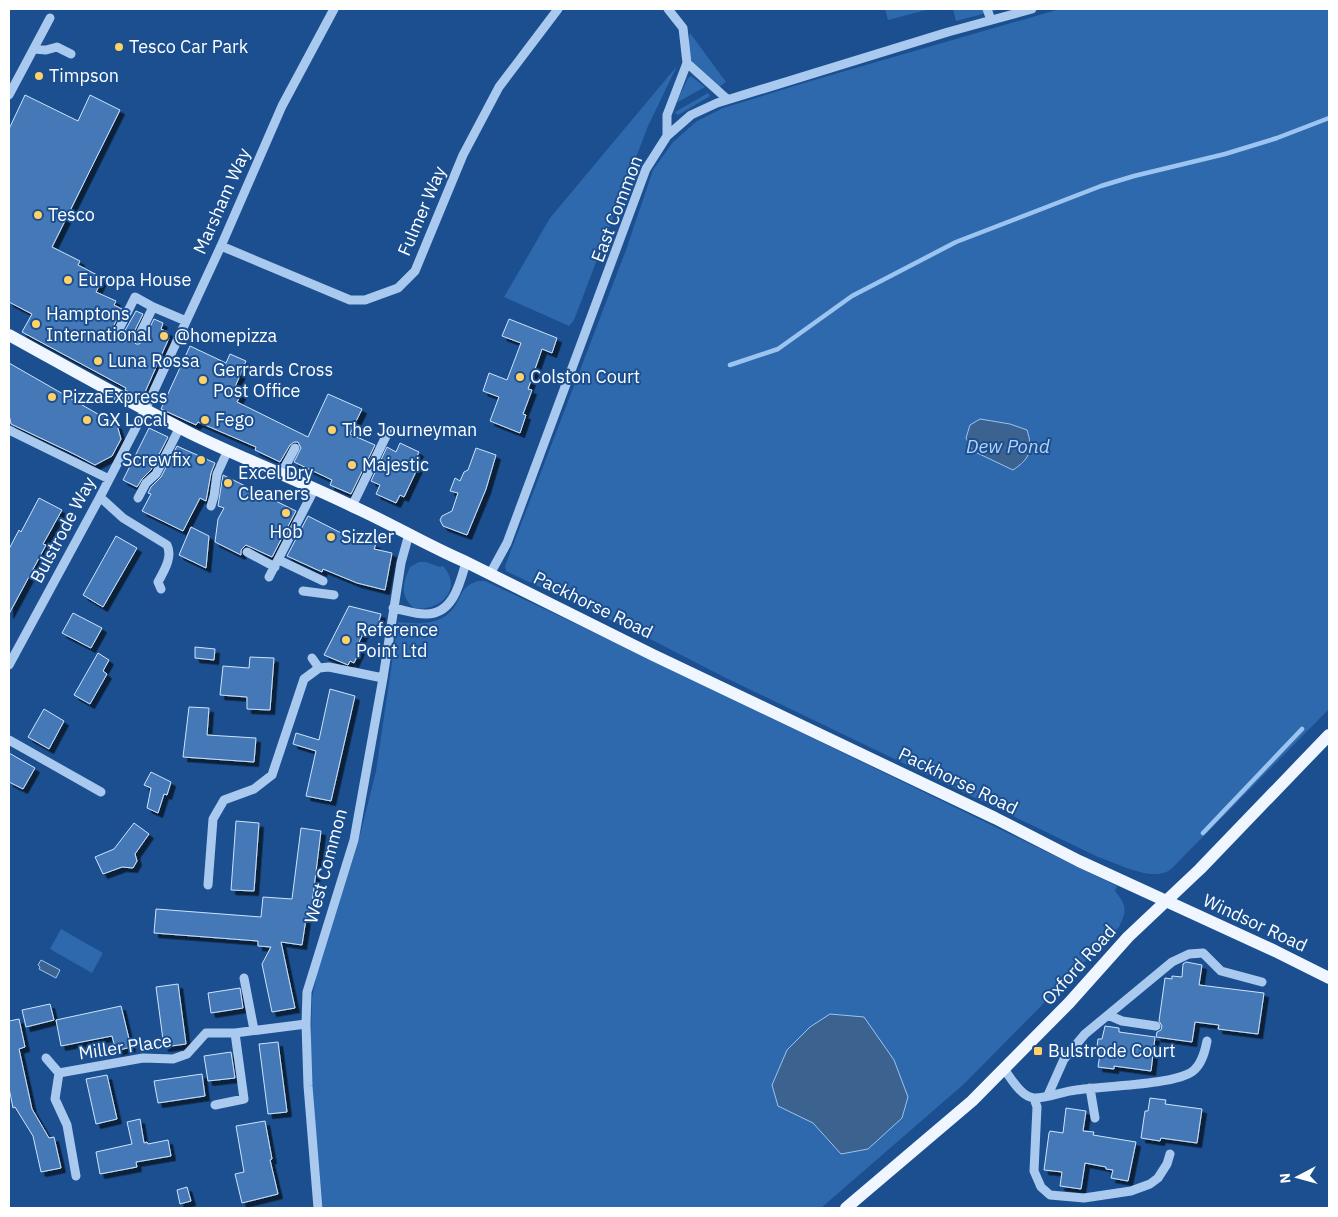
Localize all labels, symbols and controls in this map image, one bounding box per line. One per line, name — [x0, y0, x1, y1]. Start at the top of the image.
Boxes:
place label: Tesco Car Park — [129, 35, 249, 58]
marker: Tesco Car Park — [113, 41, 125, 53]
place label: Timpson — [49, 64, 119, 87]
marker: Timpson — [33, 70, 45, 82]
street label: Marsham Way — [188, 144, 255, 257]
street label: East Common — [586, 152, 647, 265]
street label: Fulmer Way — [392, 162, 451, 259]
place label: Tesco — [48, 203, 95, 226]
marker: Tesco — [32, 209, 44, 221]
place label: Europa House — [78, 268, 191, 291]
marker: Europa House — [62, 274, 74, 286]
place label: Hamptons International — [46, 302, 152, 346]
marker: Hamptons International — [30, 318, 42, 330]
place label: @homepizza — [174, 324, 278, 347]
marker: @homepizza — [158, 330, 170, 342]
place label: Luna Rossa — [108, 349, 200, 372]
marker: Luna Rossa — [92, 355, 104, 367]
place label: Gerrards Cross Post Office — [213, 358, 333, 402]
place label: Colston Court — [530, 365, 640, 388]
marker: Colston Court — [514, 371, 526, 383]
marker: Gerrards Cross Post Office — [197, 374, 209, 386]
place label: PizzaExpress — [62, 385, 168, 408]
marker: PizzaExpress — [46, 391, 58, 403]
place label: GX Local — [97, 408, 167, 431]
place label: Fego — [215, 408, 254, 431]
marker: GX Local — [81, 414, 93, 426]
marker: Fego — [199, 414, 211, 426]
place label: The Journeyman — [342, 418, 477, 441]
marker: The Journeyman — [326, 424, 338, 436]
water label: Dew Pond — [966, 434, 1051, 458]
place label: Screwfix — [122, 448, 191, 471]
place label: Majestic — [362, 453, 429, 476]
marker: Screwfix — [195, 454, 207, 466]
marker: Majestic — [346, 459, 358, 471]
place label: Excel Dry Cleaners — [238, 461, 313, 505]
street label: Bulstrode Way — [25, 473, 100, 587]
marker: Excel Dry Cleaners — [222, 477, 234, 489]
marker: Hob — [280, 507, 292, 519]
place label: Hob — [269, 520, 303, 543]
place label: Sizzler — [341, 525, 394, 548]
marker: Sizzler — [325, 531, 337, 543]
street label: Packhorse Road — [530, 566, 657, 643]
place label: Reference Point Ltd — [356, 618, 438, 662]
marker: Reference Point Ltd — [340, 634, 352, 646]
street label: Packhorse Road — [895, 742, 1022, 819]
street label: West Common — [299, 806, 352, 926]
street label: Windsor Road — [1199, 888, 1311, 957]
street label: Oxford Road — [1037, 920, 1121, 1010]
street label: Miller Place — [77, 1029, 173, 1064]
place label: Bulstrode Court — [1048, 1039, 1175, 1062]
marker: Bulstrode Court — [1032, 1045, 1044, 1057]
north arrow — [1273, 1152, 1323, 1202]
text: N — [1276, 1172, 1295, 1184]

